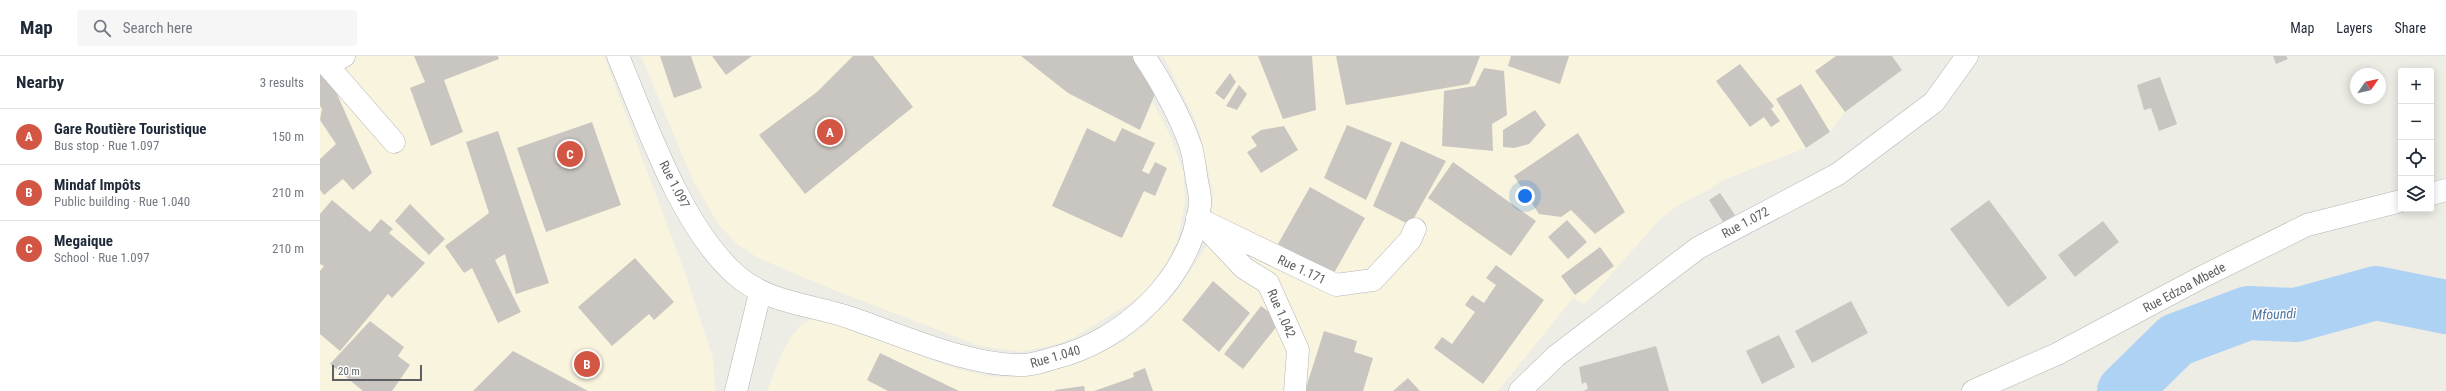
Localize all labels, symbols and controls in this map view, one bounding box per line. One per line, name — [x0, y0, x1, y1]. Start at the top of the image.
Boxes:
search box — [77, 10, 357, 46]
text: Map — [20, 16, 53, 39]
icon: search — [91, 17, 113, 39]
text: Search here — [123, 19, 193, 37]
text: Map — [2290, 20, 2314, 36]
text: Layers — [2336, 20, 2373, 36]
text: Share — [2395, 20, 2426, 36]
north arrow — [2350, 68, 2386, 104]
map controls — [2398, 68, 2434, 212]
button: + — [2398, 68, 2434, 104]
text: Nearby — [16, 72, 64, 92]
text: 3 results — [260, 75, 304, 90]
button: − — [2398, 104, 2434, 140]
pin: A — [817, 117, 843, 147]
text: Gare Routière Touristique — [54, 120, 206, 138]
text: A — [25, 129, 33, 144]
text: 150 m — [272, 129, 304, 144]
text: Bus stop · Rue 1.097 — [54, 138, 159, 153]
pin: C — [557, 139, 583, 169]
button: locate — [2398, 140, 2434, 176]
street label: Rue 1.097 — [656, 158, 693, 211]
text: Mindaf Impôts — [54, 176, 141, 194]
button: layers — [2398, 176, 2434, 212]
text: B — [25, 185, 33, 200]
text: 210 m — [272, 185, 304, 200]
your location — [1515, 186, 1535, 206]
text: Public building · Rue 1.040 — [54, 194, 190, 209]
street label: Rue 1.072 — [1719, 204, 1771, 241]
text: Megaique — [54, 232, 113, 250]
text: C — [25, 241, 33, 256]
text: 210 m — [272, 241, 304, 256]
text: School · Rue 1.097 — [54, 250, 150, 265]
street label: Rue 1.171 — [1275, 252, 1328, 287]
street label: Rue Edzoa Mbede — [2140, 259, 2228, 315]
street label: Rue 1.042 — [1264, 287, 1299, 340]
water label: Mfoundi — [2252, 305, 2297, 323]
street label: Rue 1.040 — [1028, 342, 1082, 371]
pin: B — [574, 349, 600, 379]
scale bar — [332, 363, 422, 382]
text: 20 m — [338, 365, 360, 378]

